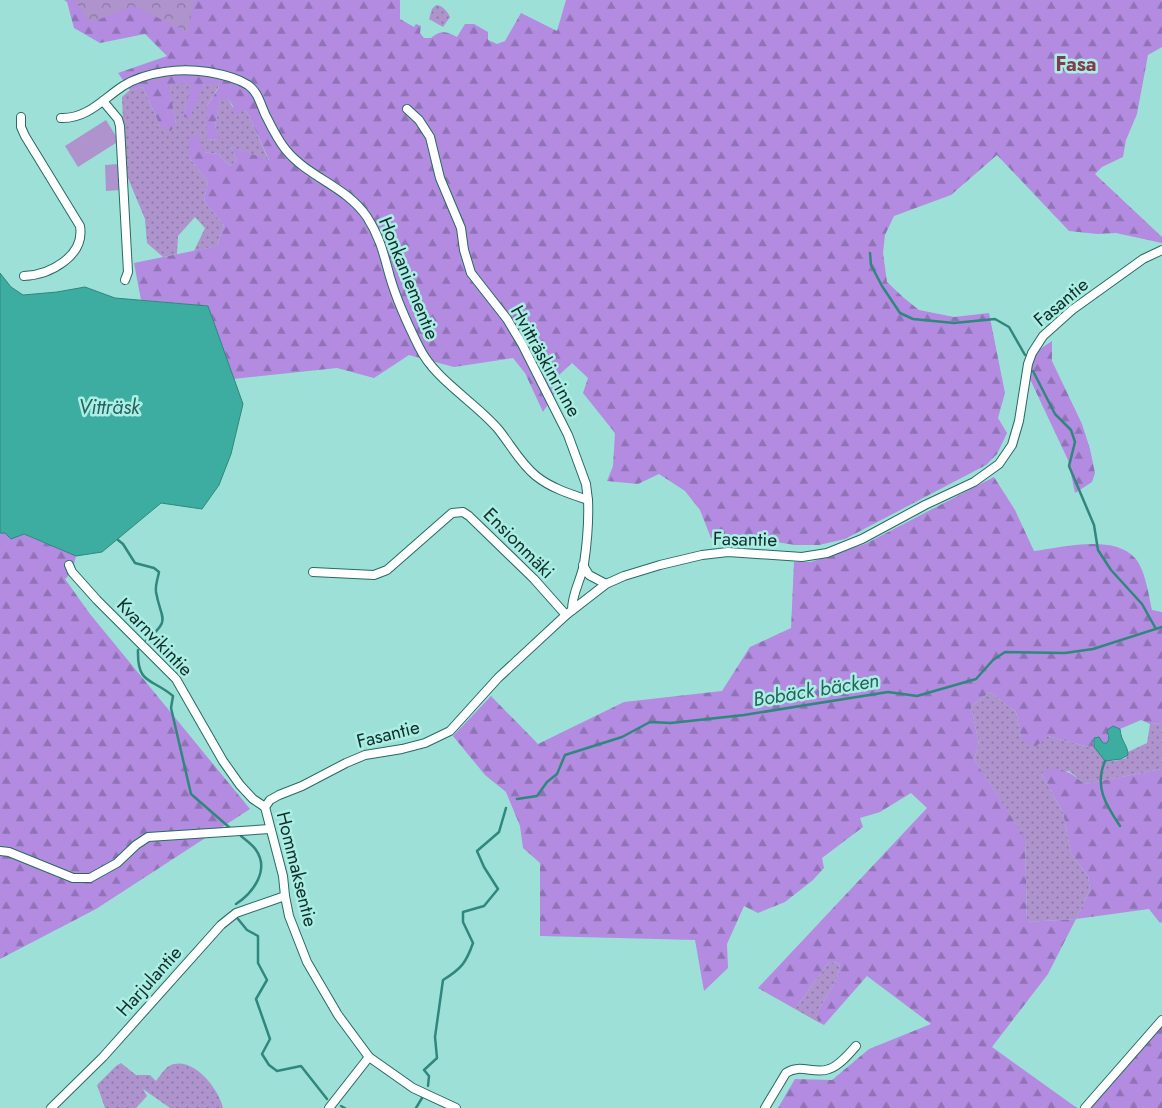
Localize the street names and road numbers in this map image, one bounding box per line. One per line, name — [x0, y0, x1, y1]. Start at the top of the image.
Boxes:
street label: Honkaniementie — [372, 213, 446, 344]
street label: Fasantie — [1028, 271, 1094, 333]
street label: Hvitträskinrinne — [504, 300, 588, 422]
street label: Ensionmäki — [477, 501, 561, 585]
street label: Fasantie — [713, 525, 778, 553]
street label: Kvarnvikintie — [111, 592, 199, 682]
street label: Fasantie — [354, 713, 423, 755]
street label: Hommaksentie — [270, 809, 324, 930]
street label: Harjulantie — [110, 940, 188, 1022]

